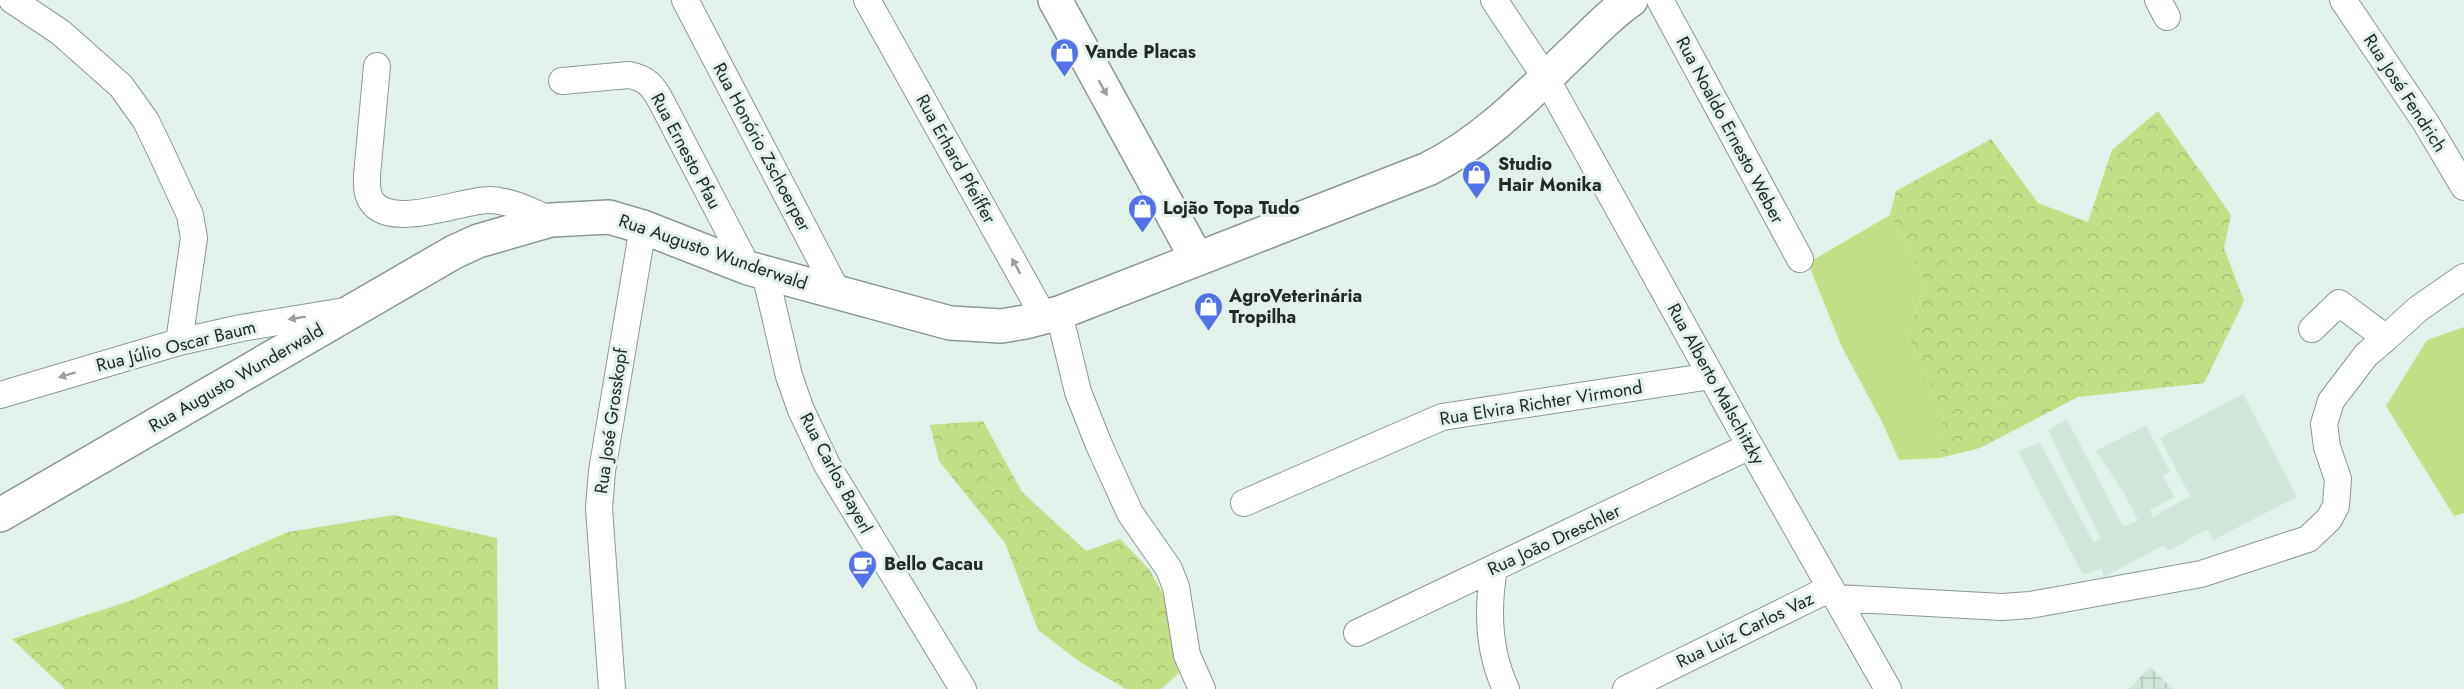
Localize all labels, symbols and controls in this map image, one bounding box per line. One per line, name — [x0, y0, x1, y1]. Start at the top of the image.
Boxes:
street label: Rua José Fendrich — [2357, 29, 2453, 157]
street label: Rua Noaldo Ernesto Weber — [1670, 32, 1791, 229]
shop icon: Vande Placas — [1048, 36, 1080, 78]
place label: Vande Placas — [1084, 39, 1196, 65]
street label: Rua Honório Zschoerper — [706, 58, 818, 237]
one-way arrow — [1098, 80, 1108, 97]
street label: Rua Ernesto Pfau — [644, 88, 728, 214]
street label: Rua Erhard Pfeiffer — [910, 90, 1003, 229]
place label: Studio Hair Monika — [1498, 151, 1602, 198]
shop icon: Studio Hair Monika — [1461, 158, 1493, 200]
shop icon: Lojão Topa Tudo — [1126, 192, 1158, 234]
place label: Lojão Topa Tudo — [1163, 195, 1300, 221]
street label: Rua Augusto Wunderwald — [615, 207, 811, 297]
one-way arrow — [1011, 258, 1021, 275]
place label: AgroVeterinária Tropilha — [1228, 283, 1362, 330]
shop icon: AgroVeterinária Tropilha — [1192, 290, 1224, 332]
street label: Rua Alberto Malschitzky — [1661, 299, 1771, 469]
street label: Rua Júlio Oscar Baum — [93, 314, 259, 378]
one-way arrow — [287, 314, 306, 323]
street label: Rua Augusto Wunderwald — [144, 317, 328, 439]
street label: Rua José Grosskopf — [588, 346, 634, 495]
one-way arrow — [58, 371, 76, 380]
street label: Rua Elvira Richter Virmond — [1438, 374, 1644, 432]
street label: Rua Carlos Bayerl — [793, 408, 879, 538]
street label: Rua João Dreschler — [1483, 497, 1625, 582]
cafe icon: Bello Cacau — [847, 548, 879, 590]
place label: Bello Cacau — [884, 551, 983, 577]
street label: Rua Luiz Carlos Vaz — [1672, 585, 1819, 675]

